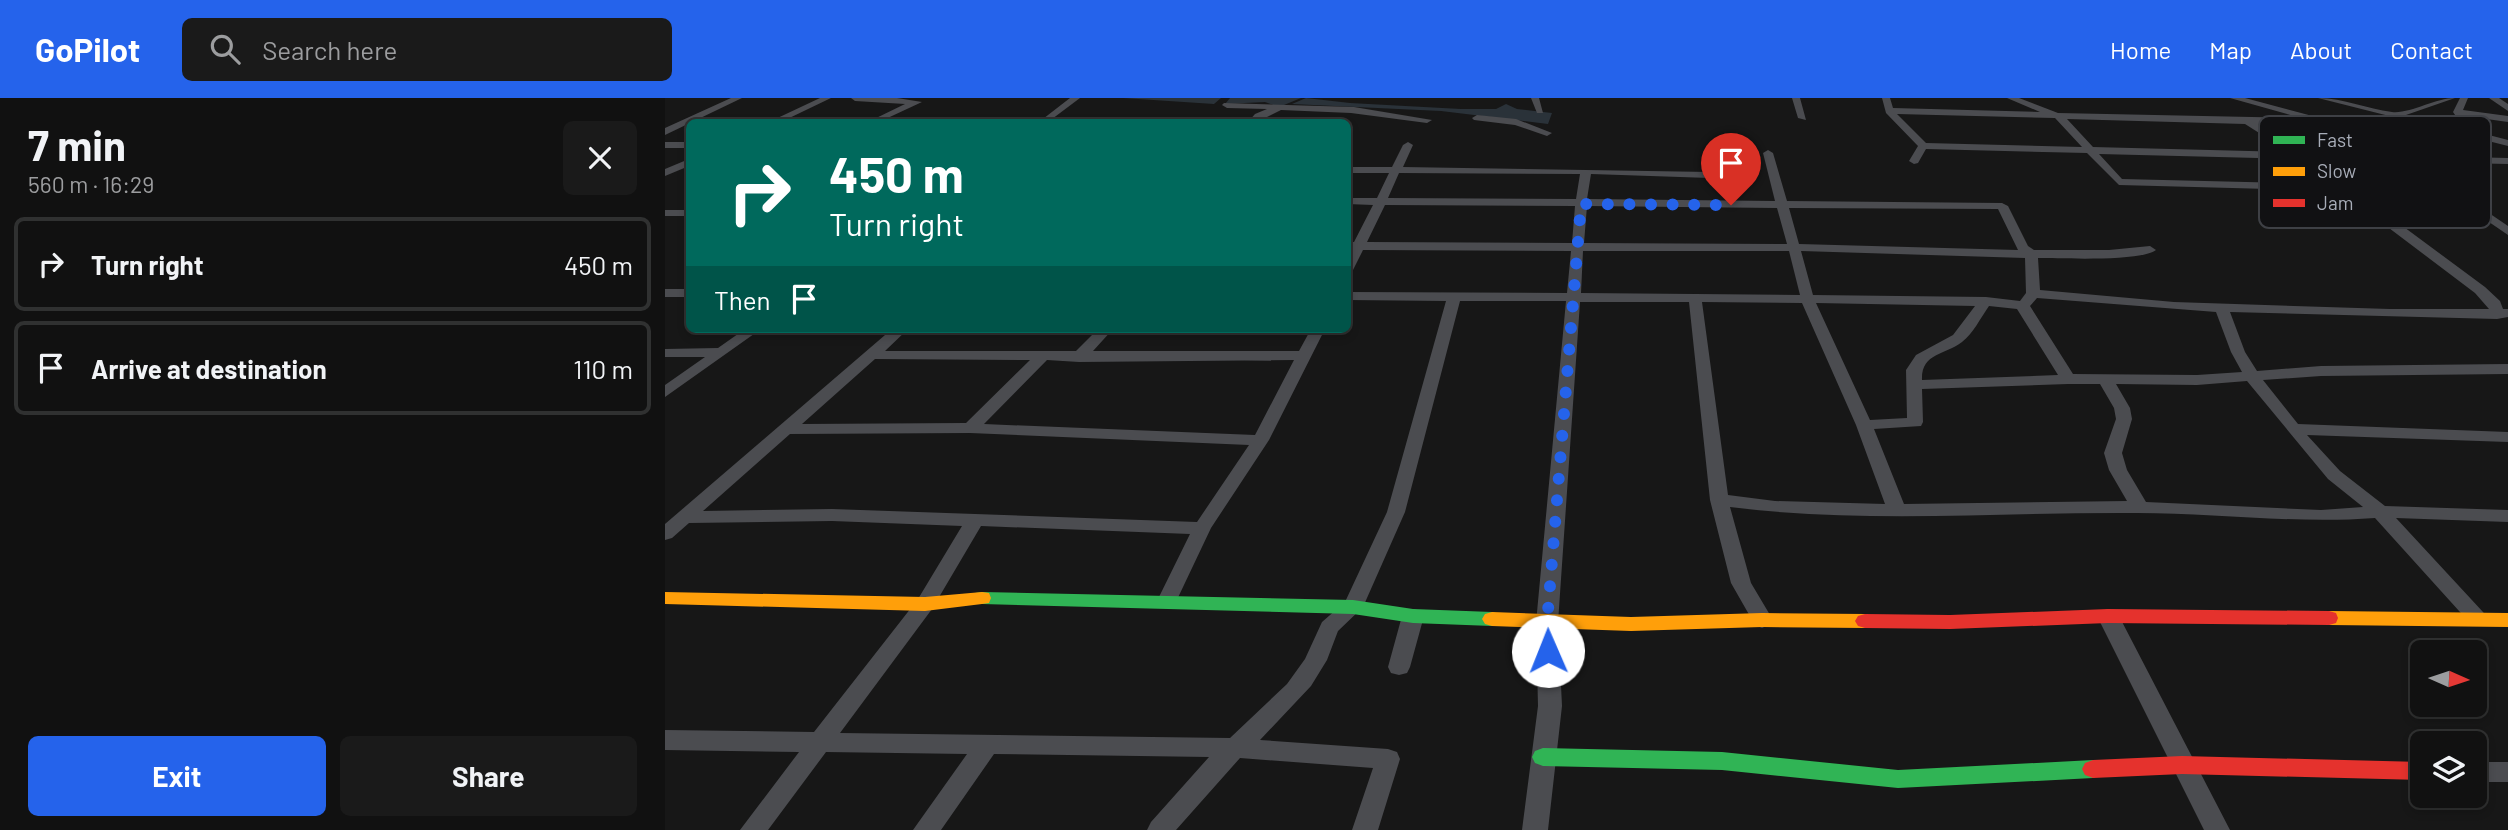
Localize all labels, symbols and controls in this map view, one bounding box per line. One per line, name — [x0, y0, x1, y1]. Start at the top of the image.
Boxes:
search box — [182, 18, 672, 81]
text: GoPilot — [35, 29, 140, 69]
icon: search — [206, 30, 244, 68]
text: Search here — [262, 34, 397, 65]
text: Home — [2110, 35, 2171, 64]
text: Map — [2209, 35, 2252, 64]
text: About — [2290, 35, 2352, 64]
text: Contact — [2390, 35, 2473, 64]
legend — [2259, 116, 2491, 228]
text: 7 min — [28, 119, 126, 169]
button: close — [563, 121, 637, 195]
text: Fast — [2317, 128, 2353, 151]
pin — [1701, 133, 1761, 205]
text: 450 m — [829, 144, 964, 203]
icon: arrive — [1712, 144, 1750, 182]
icon: right — [714, 147, 805, 238]
text: Slow — [2317, 159, 2356, 182]
text: 560 m · 16:29 — [28, 170, 154, 198]
text: Jam — [2317, 191, 2353, 214]
text: Turn right — [829, 204, 964, 242]
icon: right — [32, 245, 70, 283]
text: Turn right — [91, 249, 204, 280]
text: 450 m — [564, 249, 633, 280]
icon: arrive — [785, 280, 823, 318]
text: Then — [714, 284, 771, 315]
icon: arrive — [32, 349, 70, 387]
text: Arrive at destination — [91, 353, 327, 384]
text: 110 m — [573, 353, 633, 384]
position arrow — [1511, 614, 1585, 688]
north arrow — [2410, 640, 2487, 718]
map controls — [2410, 640, 2487, 808]
button: layers — [2410, 731, 2487, 808]
button: Exit — [28, 736, 326, 816]
button: Share — [340, 736, 637, 816]

